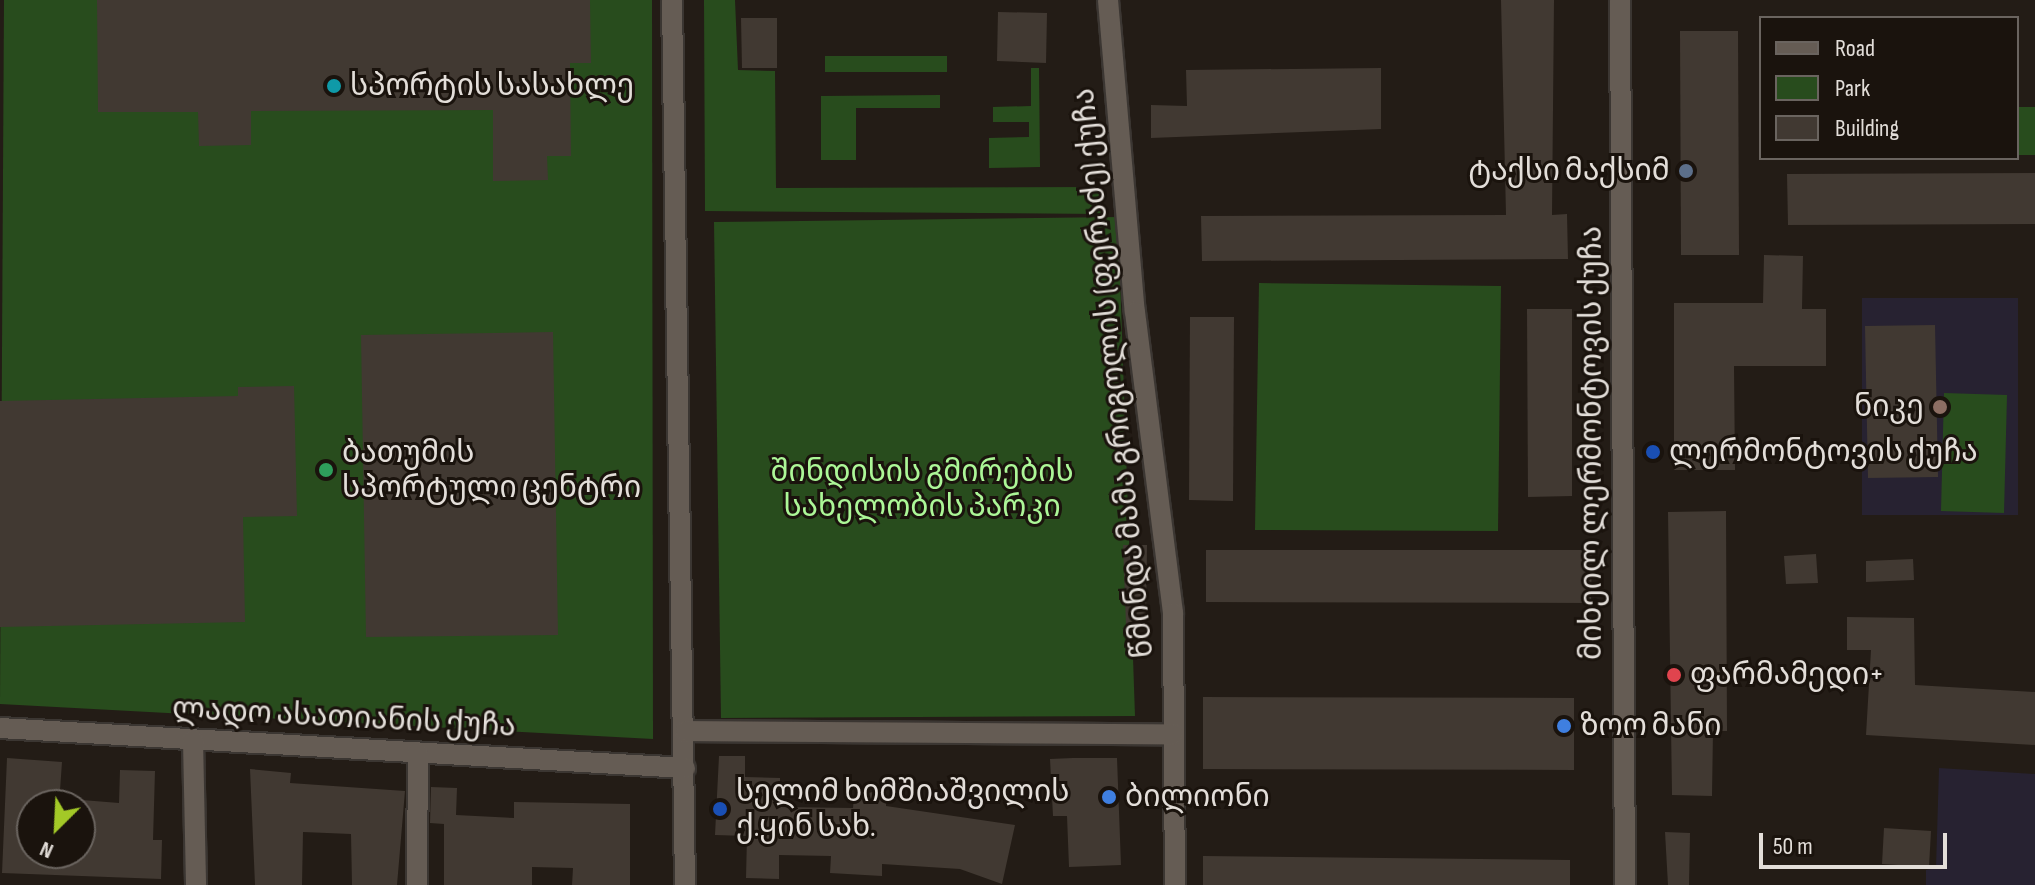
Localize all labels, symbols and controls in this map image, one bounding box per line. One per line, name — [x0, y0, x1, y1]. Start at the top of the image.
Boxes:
legend — [1759, 16, 2019, 160]
text: Road — [1835, 34, 1875, 63]
place label: სპორტის სასახლე — [350, 68, 634, 104]
text: Park — [1835, 74, 1870, 103]
marker: სპორტის სასახლე — [325, 77, 343, 95]
street label: წმინდა მამა გრიგოლის (ფერაძე) ქუჩა — [1066, 86, 1162, 660]
text: Building — [1835, 114, 1899, 143]
place label: ტაქსი მაქსიმ — [1468, 153, 1670, 189]
marker: ტაქსი მაქსიმ — [1677, 162, 1695, 180]
street label: მიხეილ ლერმონტოვის ქუჩა — [1574, 226, 1610, 660]
place label: ნიკე — [1854, 389, 1924, 425]
marker: ნიკე — [1931, 398, 1949, 416]
place label: ლერმონტოვის ქუჩა — [1669, 434, 1978, 470]
place label: ბათუმის სპორტული ცენტრი — [342, 435, 641, 506]
marker: ლერმონტოვის ქუჩა — [1644, 443, 1662, 461]
park label: შინდისის გმირების სახელობის პარკი — [770, 454, 1074, 524]
marker: ბათუმის სპორტული ცენტრი — [317, 461, 335, 479]
place label: ფარმამედი+ — [1690, 657, 1884, 693]
marker: ფარმამედი+ — [1665, 666, 1683, 684]
street label: ლადო ასათიანის ქუჩა — [171, 691, 517, 745]
place label: ზოო მანი — [1580, 708, 1722, 744]
marker: ზოო მანი — [1555, 717, 1573, 735]
place label: სელიმ ხიმშიაშვილის ქ.ყინ სახ. — [736, 774, 1069, 844]
place label: ბილიონი — [1125, 779, 1270, 815]
marker: ბილიონი — [1100, 788, 1118, 806]
north arrow — [16, 789, 96, 869]
marker: სელიმ ხიმშიაშვილის ქ.ყინ სახ. — [711, 800, 729, 818]
scale bar — [1763, 817, 1951, 867]
text: 50 m — [1773, 832, 1813, 861]
text: N — [36, 835, 58, 864]

